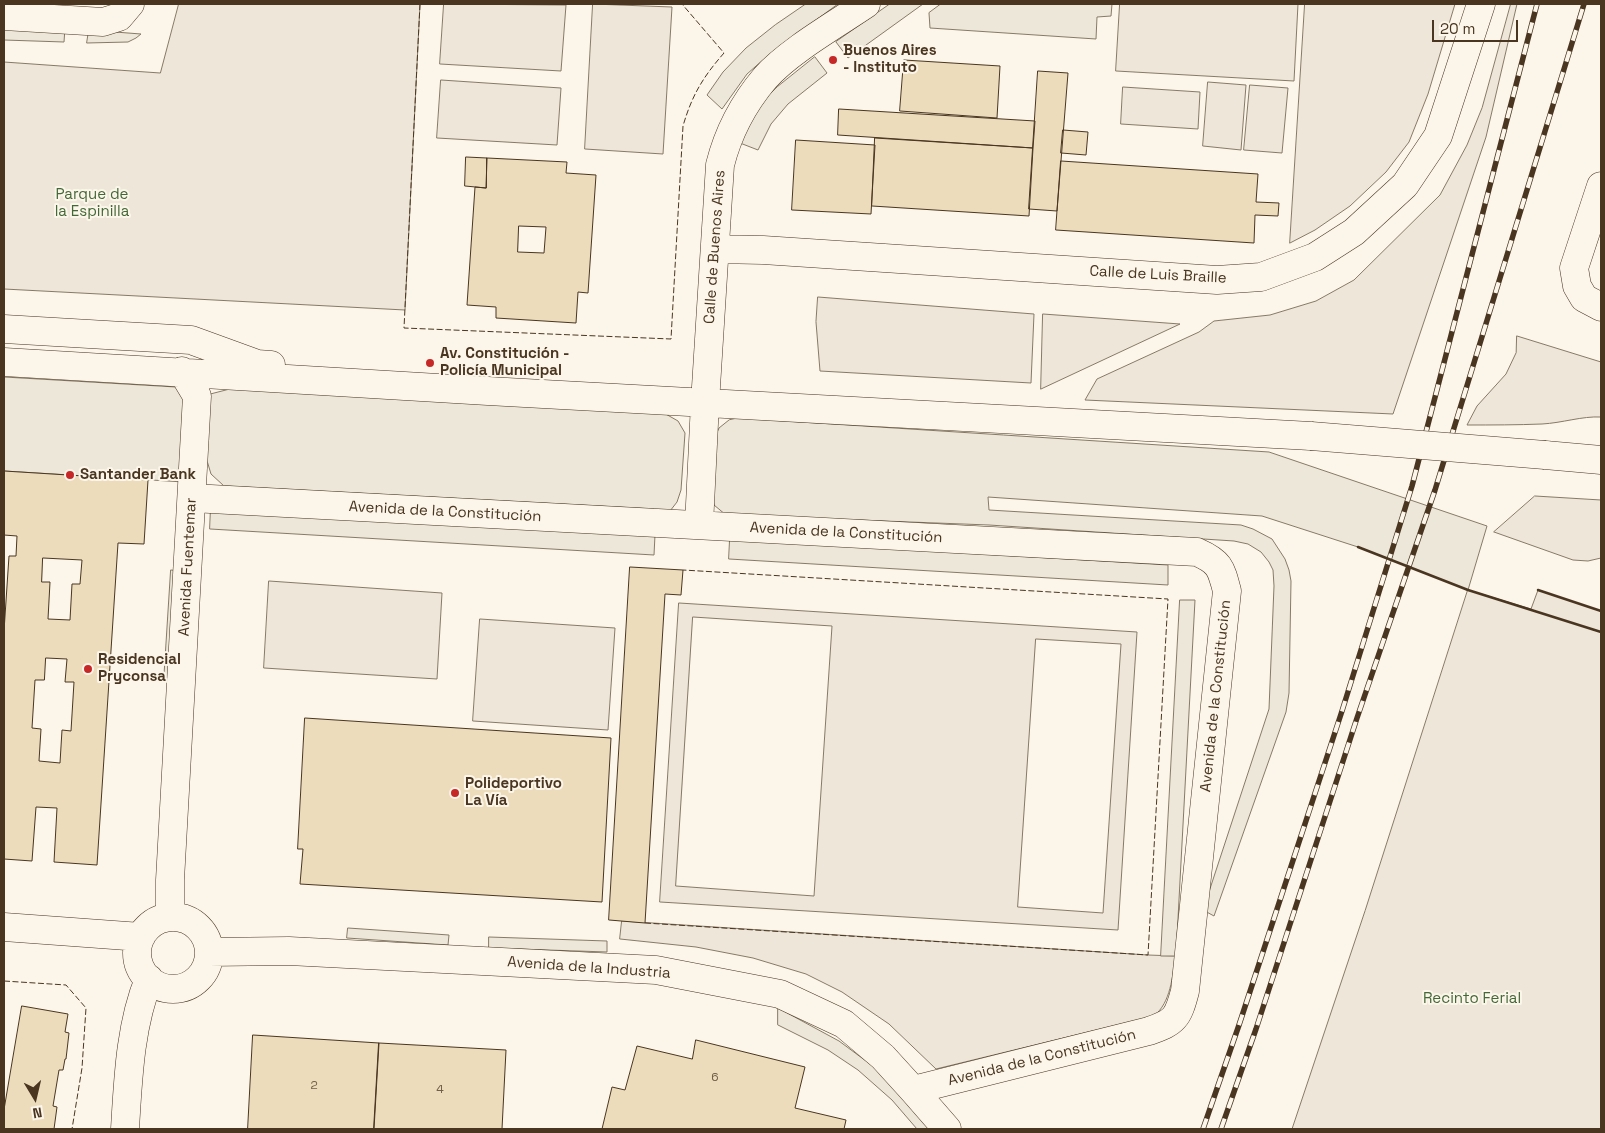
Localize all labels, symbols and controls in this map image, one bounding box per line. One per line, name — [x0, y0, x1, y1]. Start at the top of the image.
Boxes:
scale bar — [1435, 10, 1521, 42]
text: 20 m — [1440, 19, 1475, 38]
place label: Buenos Aires - Instituto — [843, 42, 937, 77]
marker: Buenos Aires - Instituto — [827, 54, 839, 66]
street label: Calle de Buenos Aires — [701, 169, 729, 325]
park label: Parque de la Espinilla — [55, 186, 129, 221]
street label: Calle de Luis Braille — [1089, 262, 1227, 288]
place label: Av. Constitución - Policía Municipal — [440, 345, 569, 380]
marker: Av. Constitución - Policía Municipal — [424, 357, 436, 369]
place label: Santander Bank — [80, 466, 196, 484]
marker: Santander Bank — [64, 469, 76, 481]
street label: Avenida Fuentemar — [175, 497, 201, 637]
street label: Avenida de la Constitución — [348, 498, 542, 526]
street label: Avenida de la Constitución — [749, 519, 943, 547]
street label: Avenida de la Constitución — [1197, 599, 1235, 793]
place label: Residencial Pryconsa — [98, 651, 181, 686]
marker: Residencial Pryconsa — [82, 663, 94, 675]
place label: Polideportivo La Vía — [465, 775, 562, 810]
marker: Polideportivo La Vía — [449, 787, 461, 799]
street label: Avenida de la Industria — [507, 953, 671, 983]
park label: Recinto Ferial — [1423, 990, 1521, 1008]
street label: Avenida de la Constitución — [946, 1026, 1138, 1090]
house number: 6 — [711, 1071, 719, 1085]
north arrow — [10, 1073, 60, 1123]
house number: 2 — [310, 1079, 318, 1093]
house number: 4 — [436, 1083, 444, 1097]
text: N — [31, 1103, 43, 1122]

